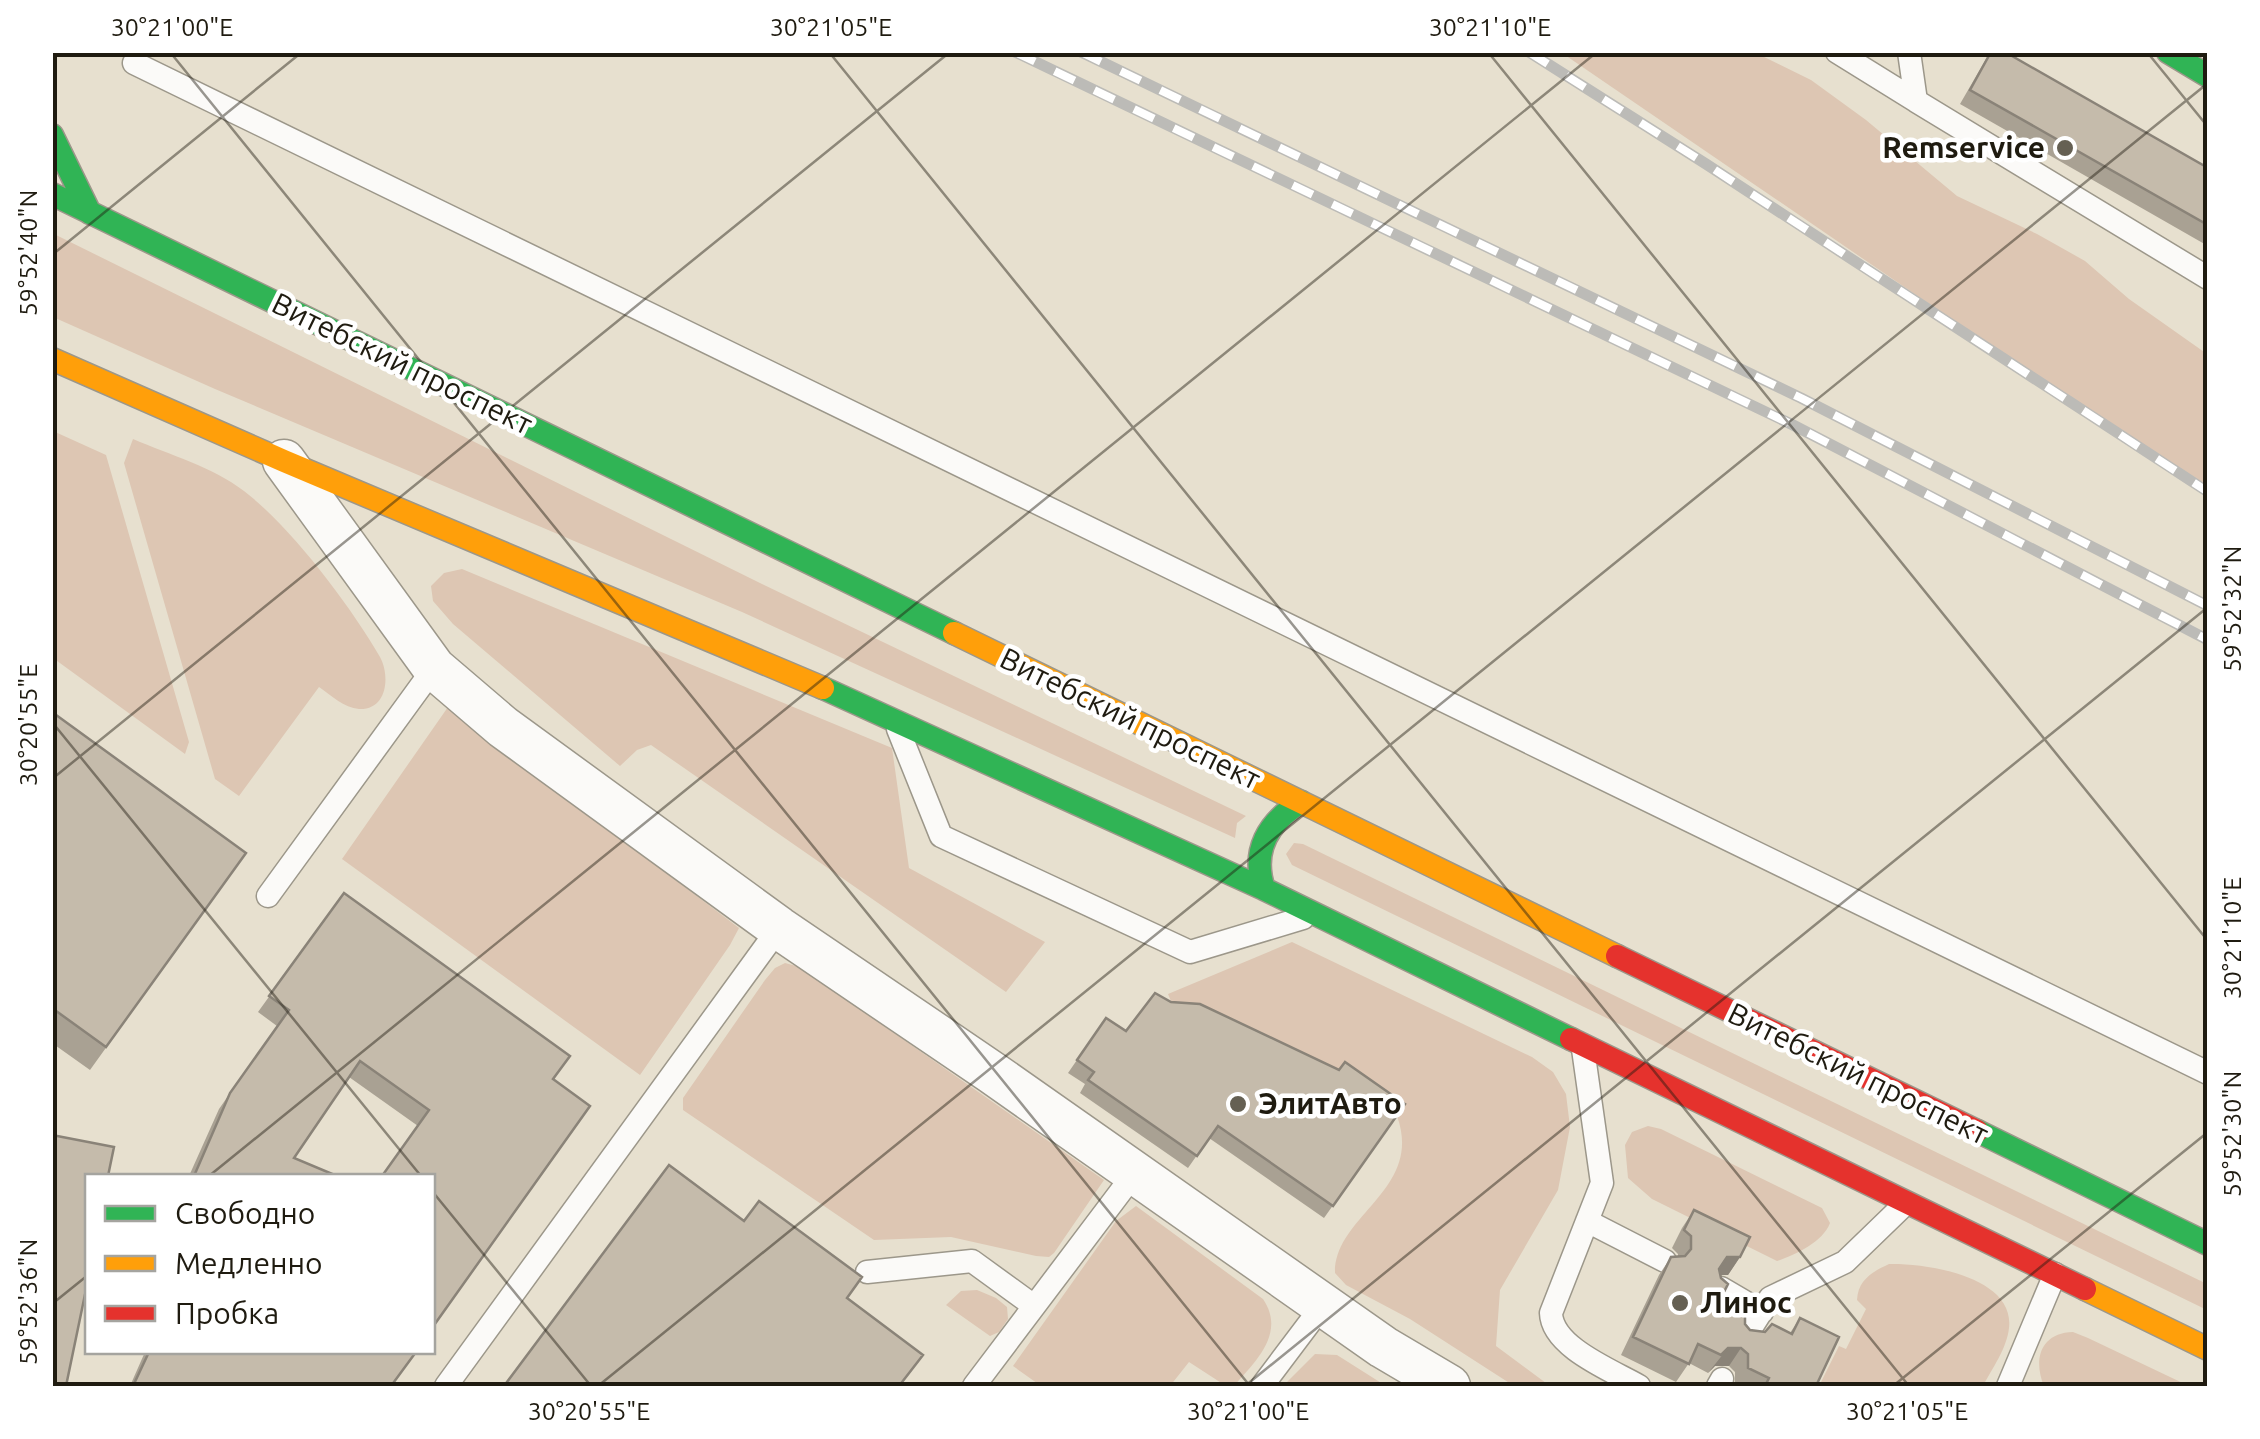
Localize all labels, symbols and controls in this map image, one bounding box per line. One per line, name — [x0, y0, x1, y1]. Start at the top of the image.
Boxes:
text: 30°21'00"E — [111, 13, 233, 41]
text: 30°21'05"E — [770, 13, 892, 41]
text: 30°21'10"E — [1429, 13, 1551, 41]
place label: Remservice — [1882, 130, 2045, 164]
marker: Remservice — [2054, 137, 2076, 159]
text: 59°52'40"N — [14, 190, 42, 316]
street label: Витебский проспект — [267, 285, 538, 441]
text: 59°52'32"N — [2218, 546, 2246, 672]
street label: Витебский проспект — [995, 640, 1266, 796]
text: 30°20'55"E — [14, 664, 42, 786]
text: 30°21'10"E — [2218, 877, 2246, 999]
street label: Витебский проспект — [1723, 995, 1994, 1151]
text: 59°52'30"N — [2218, 1071, 2246, 1197]
place label: ЭлитАвто — [1258, 1086, 1402, 1120]
marker: ЭлитАвто — [1227, 1093, 1249, 1115]
legend — [85, 1174, 435, 1354]
text: Свободно — [175, 1196, 315, 1230]
text: 59°52'36"N — [14, 1239, 42, 1365]
text: Медленно — [175, 1246, 323, 1280]
place label: Линос — [1700, 1285, 1792, 1319]
marker: Линос — [1669, 1292, 1691, 1314]
text: Пробка — [175, 1296, 279, 1330]
text: 30°20'55"E — [528, 1397, 650, 1425]
text: 30°21'00"E — [1187, 1397, 1309, 1425]
text: 30°21'05"E — [1846, 1397, 1968, 1425]

